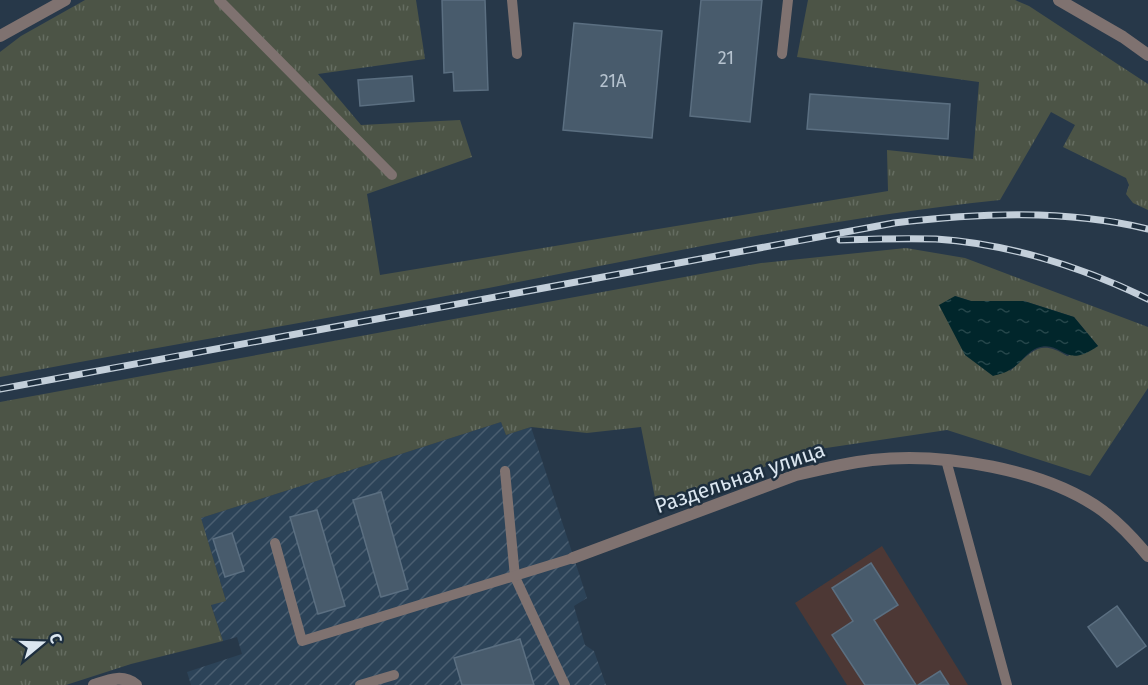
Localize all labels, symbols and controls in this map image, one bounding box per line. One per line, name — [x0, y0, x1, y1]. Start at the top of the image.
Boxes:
house number: 21 — [718, 47, 734, 69]
house number: 21А — [600, 70, 627, 92]
street label: Раздельная улица — [652, 437, 828, 519]
north arrow — [12, 613, 72, 673]
text: С — [45, 631, 66, 646]

